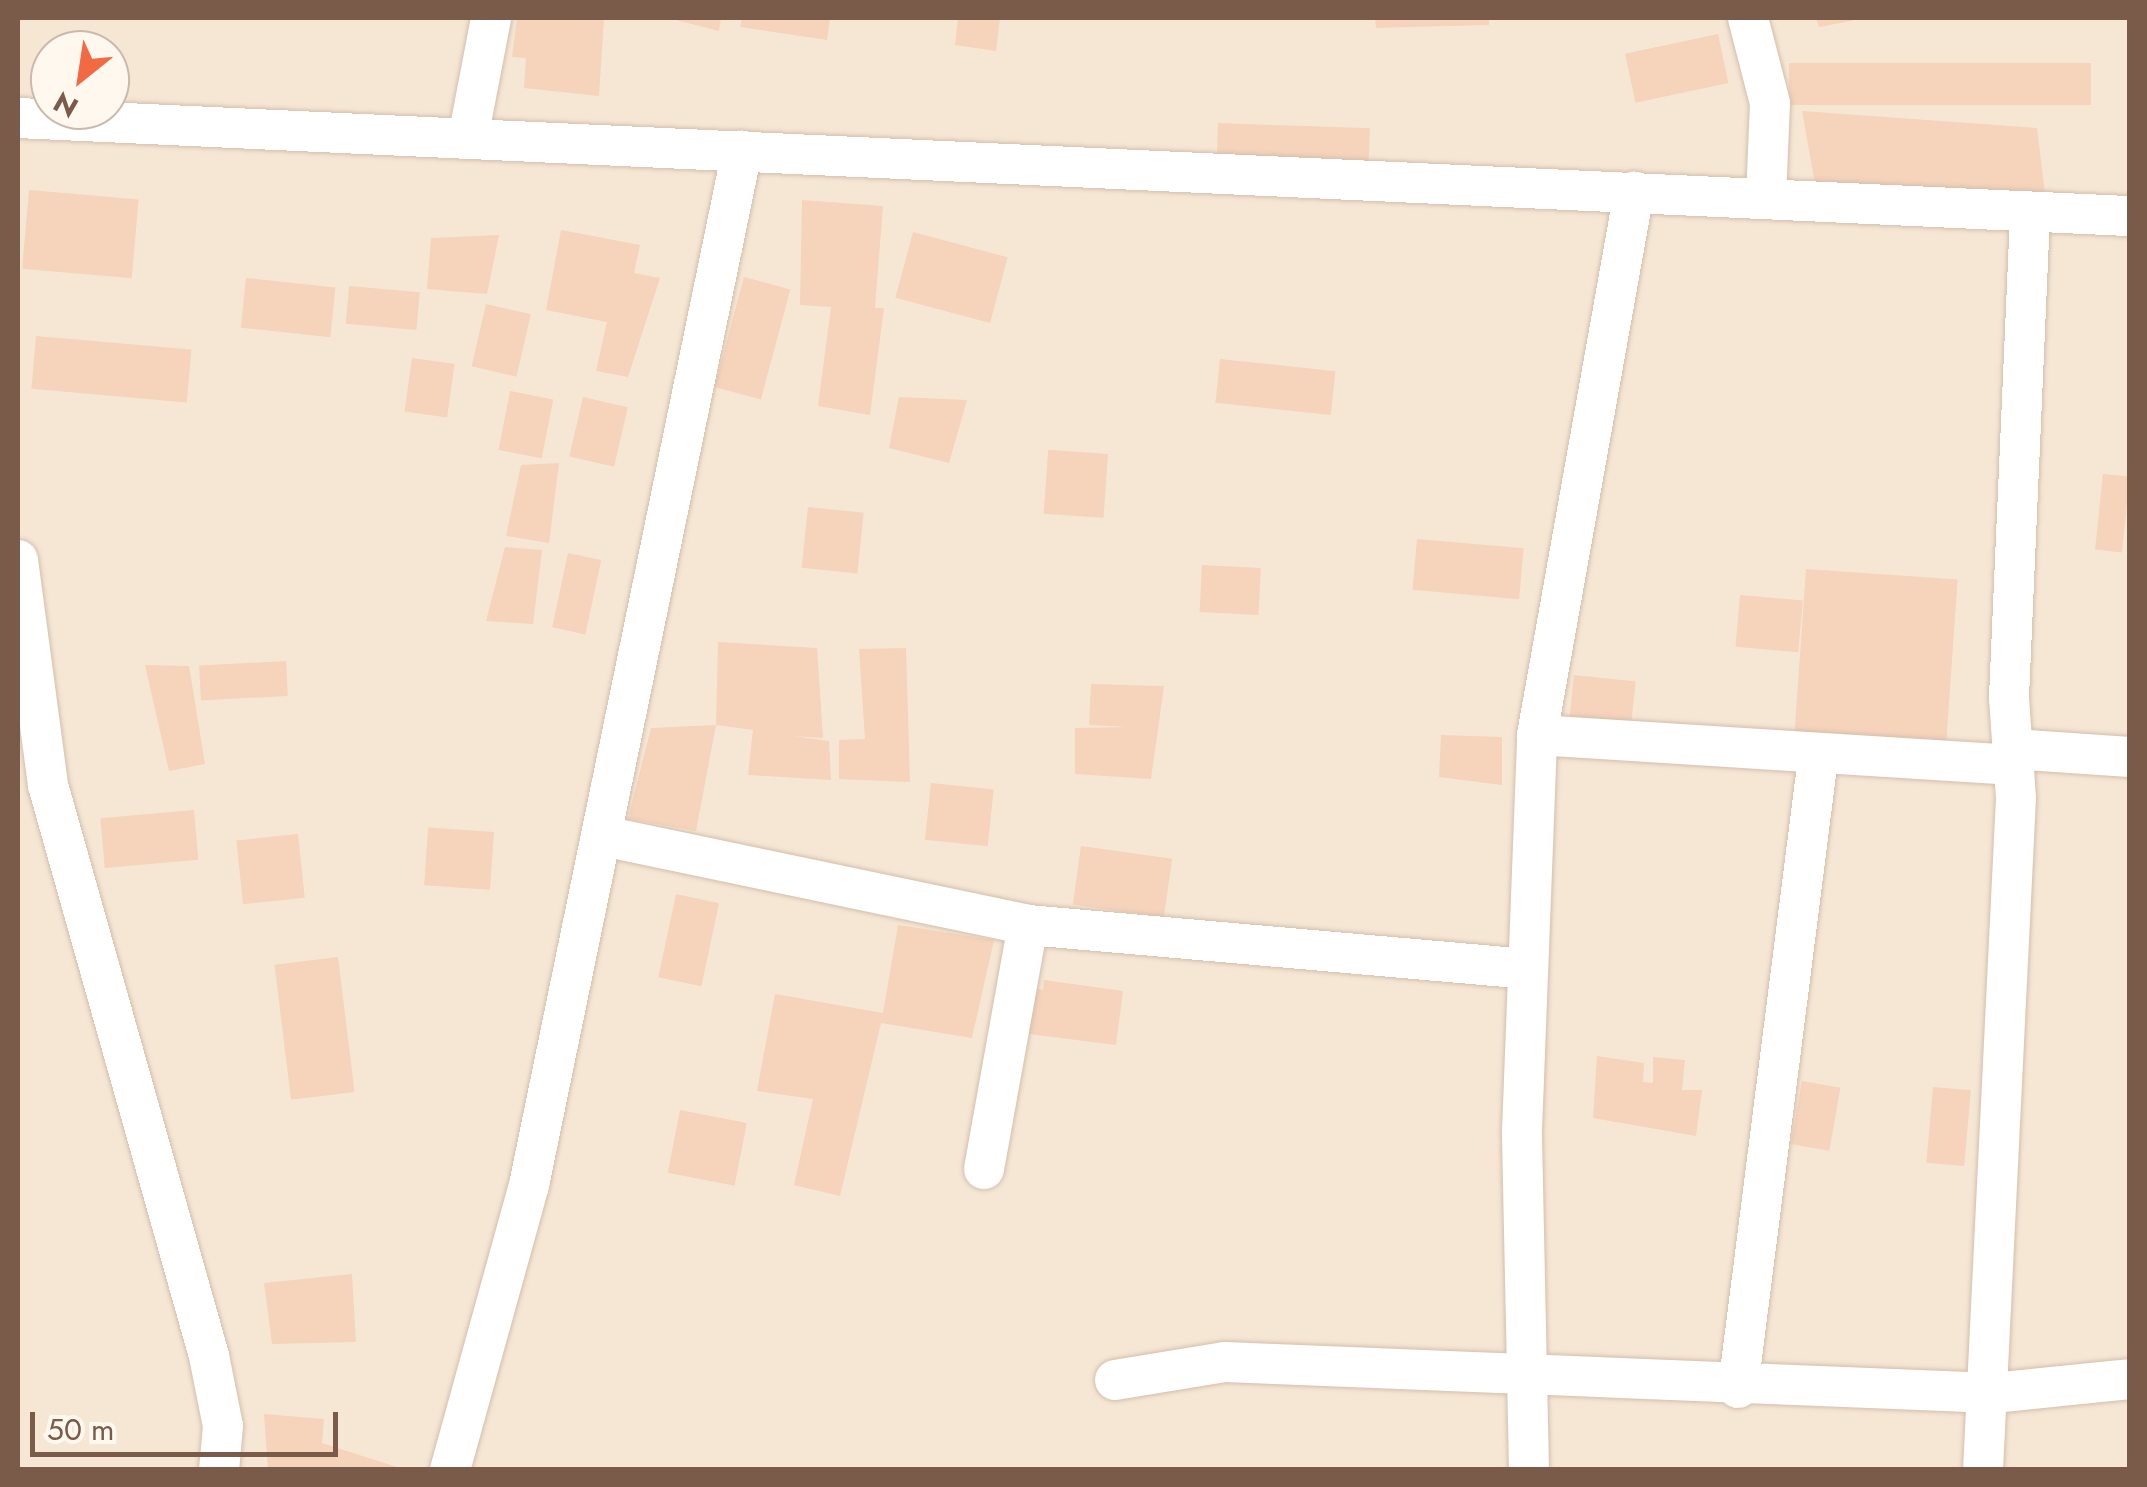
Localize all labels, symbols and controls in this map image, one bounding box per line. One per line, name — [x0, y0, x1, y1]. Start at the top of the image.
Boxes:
north arrow — [30, 30, 130, 130]
text: N — [46, 81, 86, 128]
scale bar — [35, 1392, 342, 1454]
text: 50 m — [47, 1408, 114, 1451]

